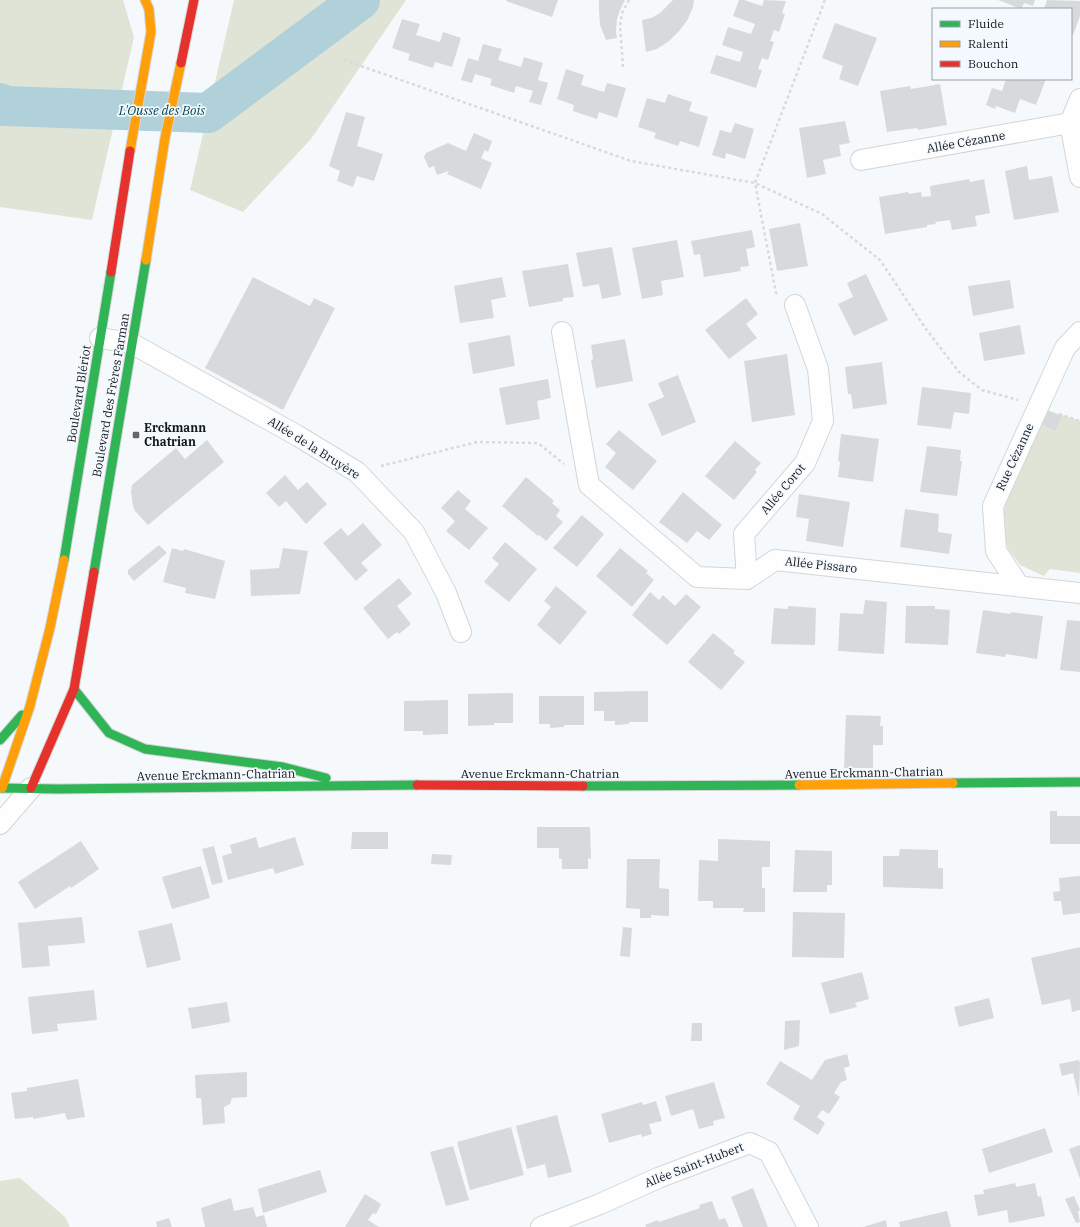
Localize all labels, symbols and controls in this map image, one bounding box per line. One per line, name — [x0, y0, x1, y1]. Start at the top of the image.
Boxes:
legend — [932, 8, 1072, 80]
text: Fluide — [968, 16, 1004, 31]
text: Ralenti — [968, 36, 1009, 51]
text: Bouchon — [968, 56, 1019, 71]
water label: L'Ousse des Bois — [118, 102, 205, 119]
street label: Allée Cézanne — [926, 127, 1006, 156]
street label: Boulevard des Frères Farman — [89, 311, 132, 478]
street label: Boulevard Blériot — [63, 344, 94, 444]
street label: Allée de la Bruyère — [265, 413, 363, 482]
place label: Erckmann Chatrian — [144, 420, 206, 449]
street label: Rue Cézanne — [992, 420, 1037, 493]
marker: Erckmann Chatrian — [131, 430, 141, 440]
street label: Allée Corot — [757, 460, 808, 517]
street label: Allée Pissaro — [784, 553, 858, 576]
street label: Avenue Erckmann-Chatrian — [785, 764, 944, 781]
street label: Avenue Erckmann-Chatrian — [137, 766, 296, 783]
street label: Avenue Erckmann-Chatrian — [461, 766, 620, 781]
street label: Allée Saint-Hubert — [642, 1139, 746, 1190]

